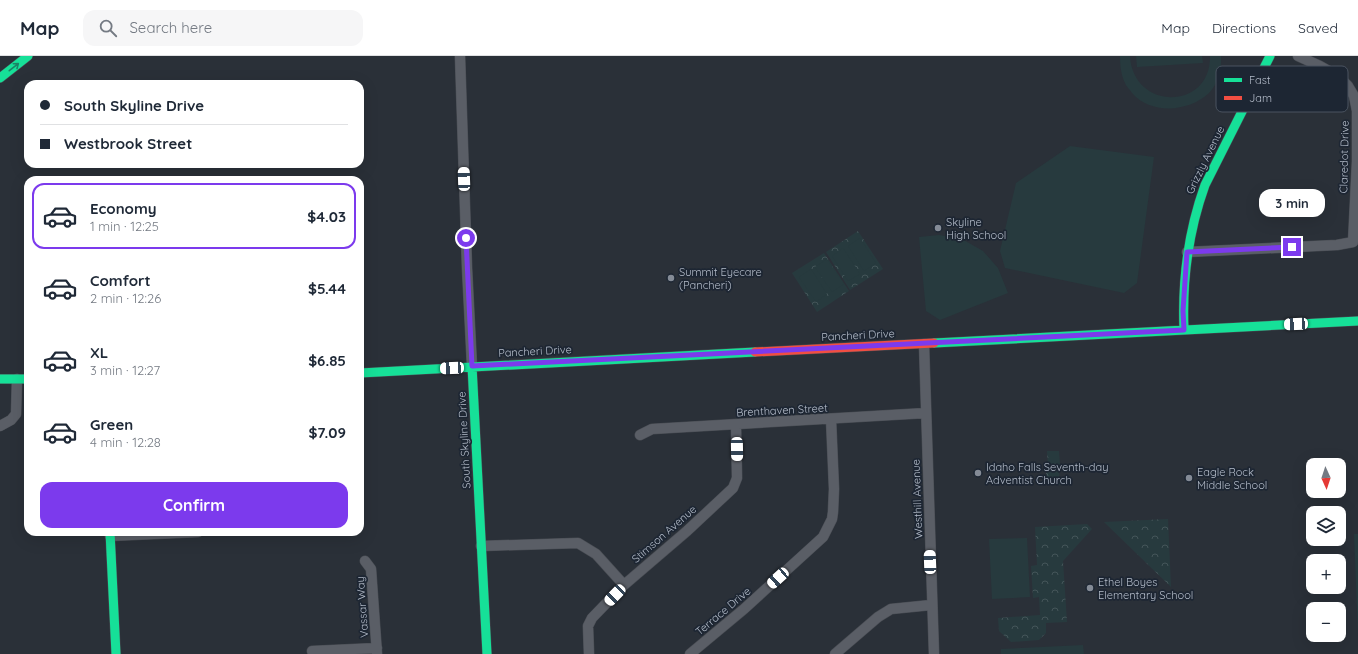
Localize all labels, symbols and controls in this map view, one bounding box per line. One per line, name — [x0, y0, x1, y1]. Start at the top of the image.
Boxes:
search box — [83, 10, 363, 46]
text: Map — [20, 16, 59, 40]
icon: search — [97, 17, 119, 39]
text: Search here — [129, 18, 212, 37]
text: Map — [1161, 19, 1190, 37]
text: Directions — [1212, 19, 1276, 37]
text: Saved — [1298, 19, 1338, 37]
one-way arrow — [9, 63, 20, 71]
legend — [1216, 66, 1348, 112]
text: Fast — [1249, 73, 1271, 87]
text: Jam — [1249, 91, 1272, 105]
text: South Skyline Drive — [64, 96, 204, 115]
street label: Claredot Drive — [1336, 120, 1352, 194]
street label: Grizzly Avenue — [1182, 124, 1228, 196]
text: Westbrook Street — [64, 134, 192, 153]
car — [458, 167, 470, 191]
callout: 3 min — [1259, 189, 1325, 217]
text: 3 min — [1275, 195, 1309, 211]
icon: car — [42, 198, 78, 234]
text: Economy — [90, 199, 157, 218]
text: $4.03 — [307, 207, 346, 226]
place label: Skyline High School — [946, 215, 1006, 242]
text: 1 min · 12:25 — [90, 218, 159, 234]
marker: Skyline High School — [933, 223, 943, 233]
route start — [457, 229, 475, 247]
route end — [1283, 238, 1301, 256]
place label: Summit Eyecare (Pancheri) — [679, 265, 762, 292]
icon: car — [42, 270, 78, 306]
text: Comfort — [90, 271, 151, 290]
marker: Summit Eyecare (Pancheri) — [666, 273, 676, 283]
text: $5.44 — [308, 279, 346, 298]
text: 2 min · 12:26 — [90, 290, 161, 306]
car — [1284, 317, 1308, 331]
street label: Pancheri Drive — [821, 326, 895, 344]
icon: car — [42, 342, 78, 378]
street label: Pancheri Drive — [498, 342, 572, 360]
text: XL — [90, 343, 108, 362]
text: $6.85 — [308, 351, 346, 370]
car — [440, 361, 464, 375]
text: 3 min · 12:27 — [90, 362, 160, 378]
street label: South Skyline Drive — [454, 391, 474, 489]
street label: Brenthaven Street — [736, 401, 828, 419]
icon: car — [42, 414, 78, 450]
text: Green — [90, 415, 133, 434]
text: $7.09 — [308, 423, 346, 442]
text: 4 min · 12:28 — [90, 434, 161, 450]
car — [731, 437, 743, 461]
north arrow — [1306, 458, 1346, 498]
map controls — [1306, 458, 1346, 642]
street label: Westhill Avenue — [909, 459, 925, 539]
place label: Idaho Falls Seventh-day Adventist Church — [986, 460, 1108, 487]
place label: Eagle Rock Middle School — [1197, 465, 1267, 492]
marker: Idaho Falls Seventh-day Adventist Church — [973, 468, 983, 478]
marker: Eagle Rock Middle School — [1184, 473, 1194, 483]
button: Confirm — [40, 482, 348, 528]
street label: Stimson Avenue — [629, 502, 699, 566]
button: layers — [1306, 506, 1346, 546]
car — [924, 550, 936, 574]
button: + — [1306, 554, 1346, 594]
car — [765, 566, 791, 590]
place label: Ethel Boyes Elementary School — [1098, 575, 1193, 602]
street label: Vassar Way — [353, 576, 371, 638]
car — [602, 582, 628, 608]
marker: Ethel Boyes Elementary School — [1085, 583, 1095, 593]
street label: Terrace Drive — [692, 584, 754, 638]
button: − — [1306, 602, 1346, 642]

